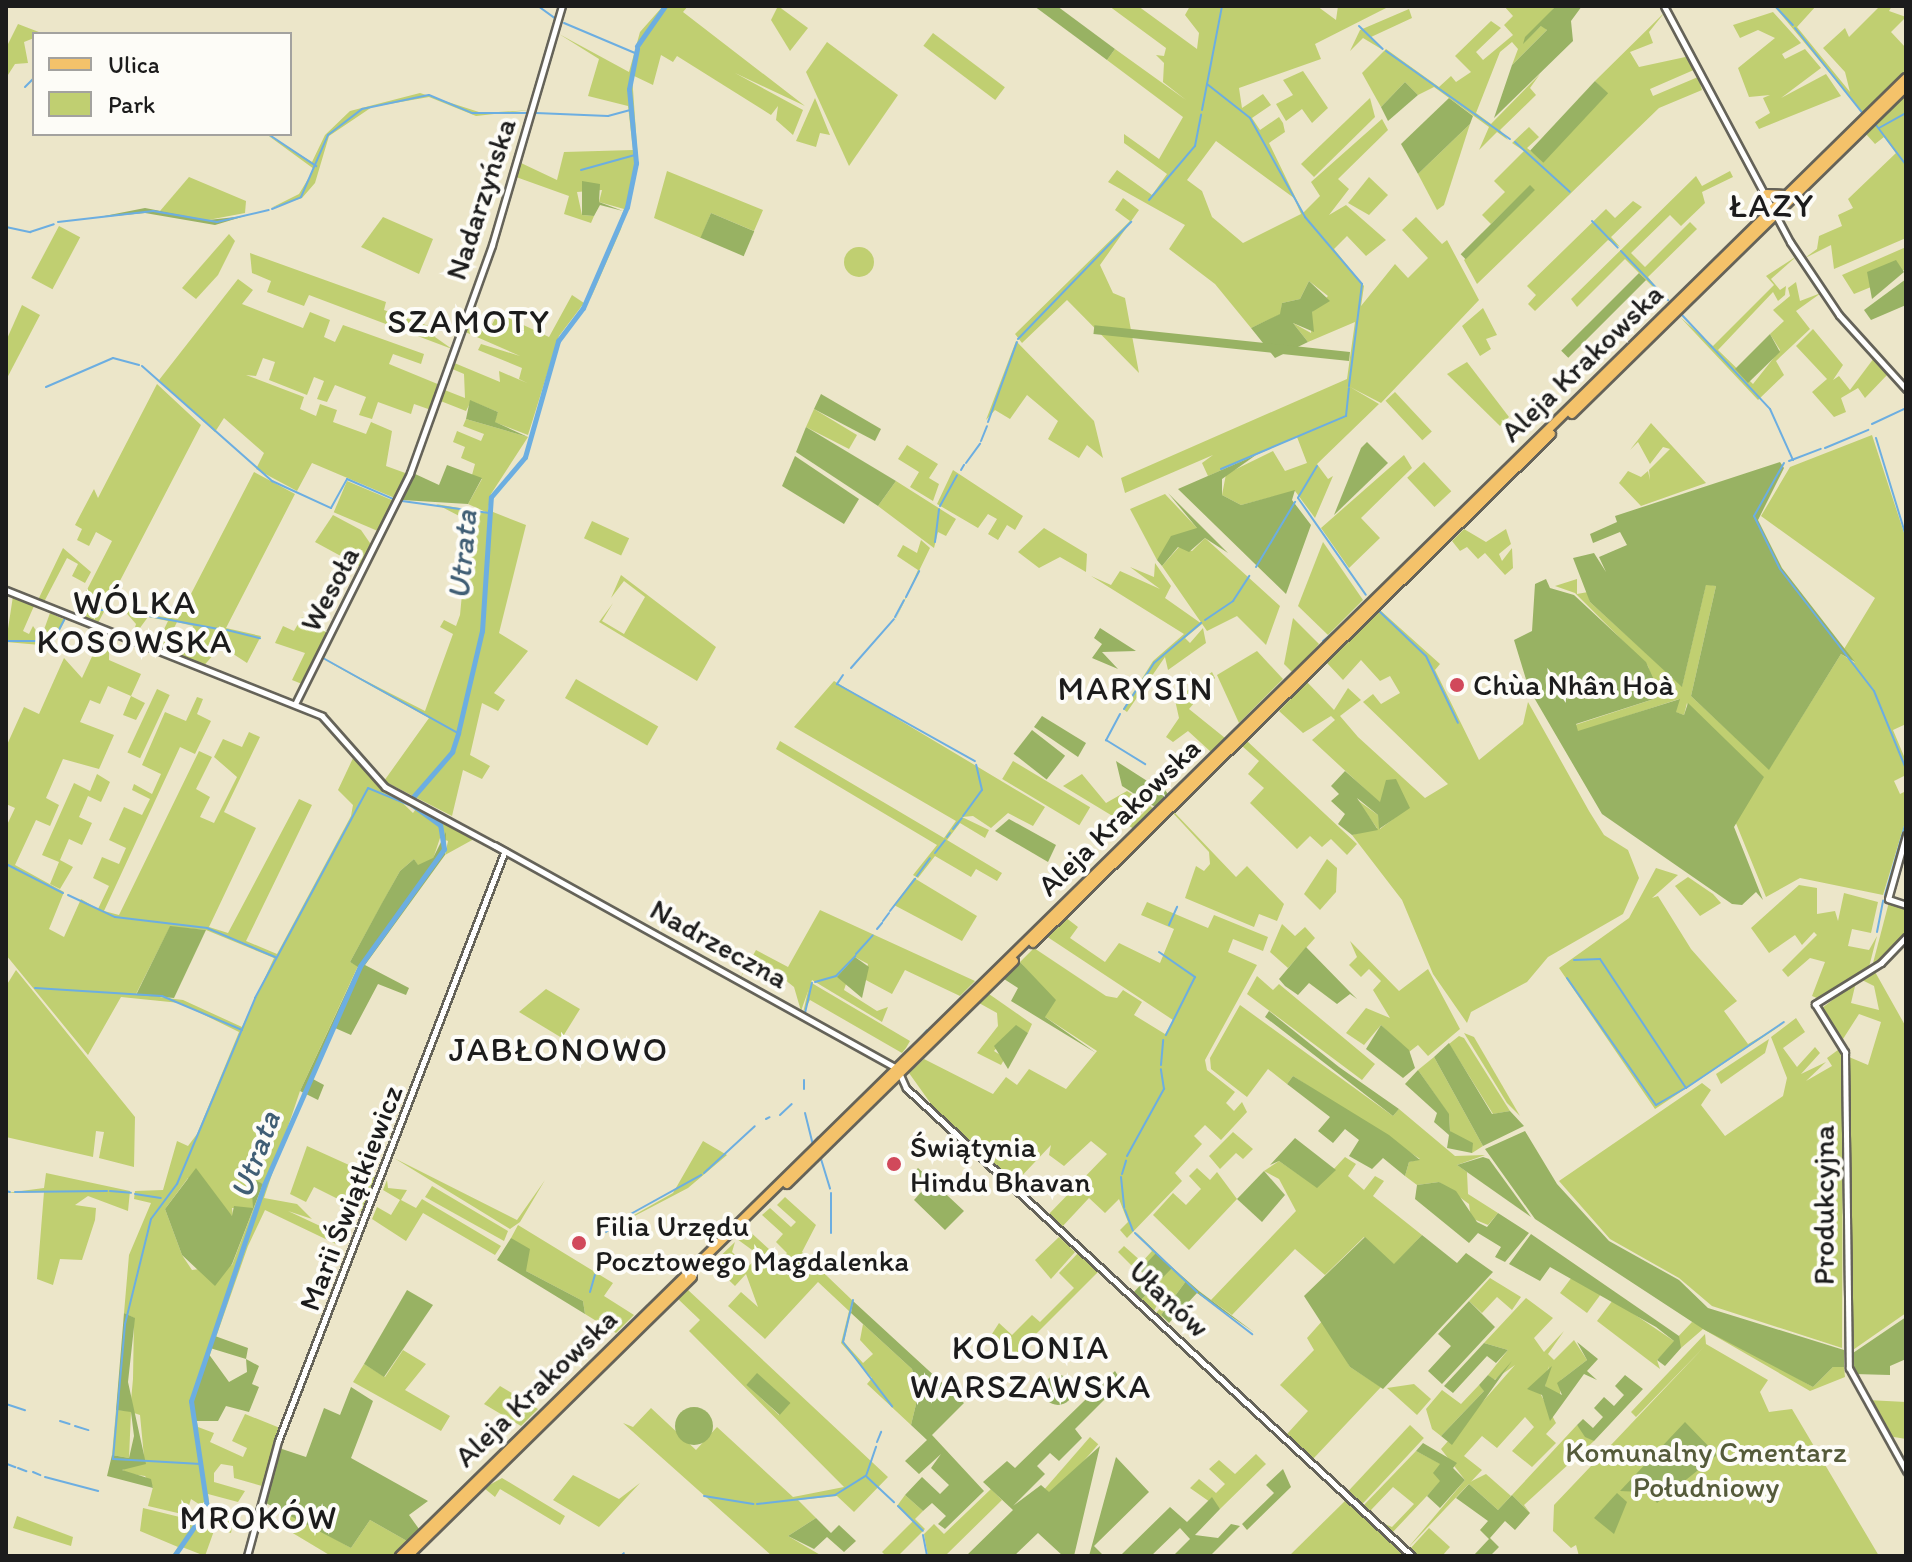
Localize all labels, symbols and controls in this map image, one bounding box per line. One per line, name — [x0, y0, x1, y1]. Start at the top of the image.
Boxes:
legend — [32, 32, 292, 136]
text: Ulica — [108, 50, 160, 79]
text: Park — [108, 90, 155, 119]
street label: Nadarzyńska — [438, 114, 524, 284]
district label: ŁAZY — [1729, 186, 1815, 226]
street label: Aleja Krakowska — [1493, 276, 1671, 450]
district label: SZAMOTY — [387, 302, 551, 342]
water label: Utrata — [439, 509, 485, 601]
street label: Wesoła — [293, 540, 367, 638]
district label: WÓLKA KOSOWSKA — [37, 582, 233, 662]
place label: Chùa Nhân Hoà — [1473, 667, 1674, 703]
district label: MARYSIN — [1059, 669, 1213, 709]
marker: Chùa Nhân Hoà — [1448, 676, 1466, 694]
street label: Aleja Krakowska — [1030, 730, 1208, 904]
street label: Nadrzeczna — [644, 891, 794, 997]
district label: JABŁONOWO — [449, 1030, 669, 1070]
street label: Marii Świątkiewicz — [291, 1080, 411, 1316]
water label: Utrata — [222, 1106, 288, 1204]
street label: Produkcyjna — [1806, 1125, 1842, 1285]
place label: Świątynia Hindu Bhavan — [910, 1129, 1091, 1200]
marker: Świątynia Hindu Bhavan — [885, 1155, 903, 1173]
place label: Filia Urzędu Pocztowego Magdalenka — [595, 1208, 909, 1278]
marker: Filia Urzędu Pocztowego Magdalenka — [570, 1234, 588, 1252]
street label: Ułanów — [1121, 1253, 1217, 1345]
street label: Aleja Krakowska — [447, 1301, 625, 1475]
district label: KOLONIA WARSZAWSKA — [909, 1327, 1153, 1406]
park label: Komunalny Cmentarz Południowy — [1566, 1434, 1846, 1504]
district label: MROKÓW — [179, 1498, 339, 1538]

